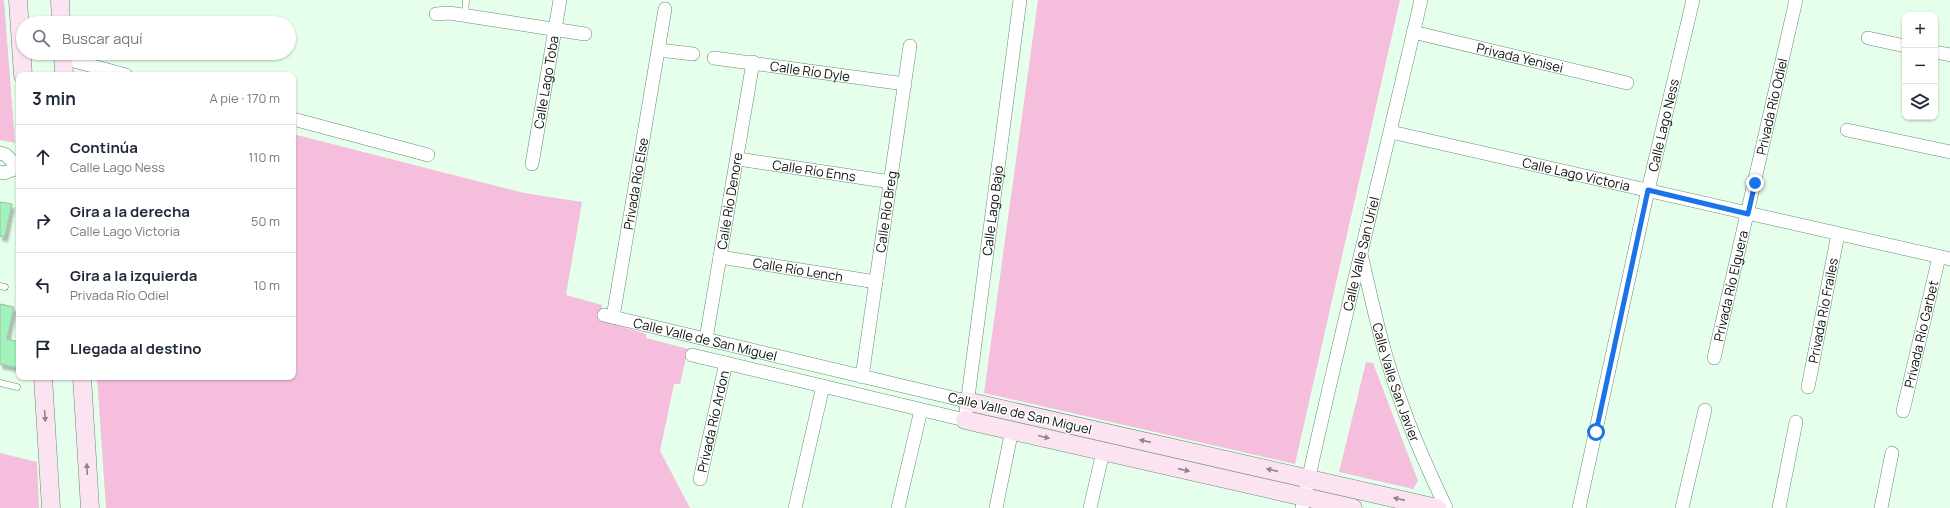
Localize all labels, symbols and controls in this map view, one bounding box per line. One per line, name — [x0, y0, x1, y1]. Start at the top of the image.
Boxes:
map controls — [1902, 12, 1938, 120]
button: + — [1902, 12, 1938, 48]
search box — [16, 16, 296, 60]
icon: search — [30, 27, 52, 49]
text: Buscar aquí — [62, 28, 143, 49]
street label: Calle Lago Toba — [529, 34, 563, 130]
street label: Privada Yenisei — [1475, 38, 1565, 77]
button: − — [1902, 48, 1938, 84]
street label: Privada Río Odiel — [1752, 56, 1791, 157]
street label: Calle Río Dyle — [769, 57, 852, 85]
street label: Calle Lago Ness — [1644, 77, 1683, 173]
button: layers — [1902, 84, 1938, 120]
text: 3 min — [32, 87, 76, 110]
text: A pie · 170 m — [210, 89, 280, 107]
street label: Privada Río Else — [619, 136, 652, 231]
text: Continúa — [70, 137, 138, 158]
icon: ahead — [32, 146, 54, 168]
text: 110 m — [248, 148, 280, 166]
street label: Calle Río Denore — [712, 151, 747, 251]
street label: Calle Lago Victoria — [1521, 153, 1632, 195]
street label: Calle Río Enns — [771, 155, 857, 186]
text: Calle Lago Ness — [70, 158, 165, 176]
street label: Calle Lago Bajo — [978, 164, 1007, 257]
street label: Calle Río Breg — [871, 170, 901, 254]
route end — [1746, 174, 1764, 192]
street label: Calle Valle San Uriel — [1338, 195, 1383, 313]
text: Gira a la derecha — [70, 201, 190, 222]
icon: right — [32, 210, 54, 232]
text: 50 m — [251, 212, 280, 230]
text: Calle Lago Victoria — [70, 222, 180, 240]
street label: Privada Río Elguera — [1709, 229, 1752, 343]
street label: Calle Río Lench — [752, 253, 844, 286]
street label: Privada Río Frailes — [1804, 256, 1842, 365]
text: Gira a la izquierda — [70, 265, 197, 286]
icon: left — [32, 274, 54, 296]
text: 10 m — [253, 276, 280, 294]
street label: Privada Río Garbet — [1900, 279, 1942, 390]
text: Privada Río Odiel — [70, 286, 169, 304]
street label: Calle Valle de San Miguel — [631, 313, 779, 365]
street label: Calle Valle San Javier — [1368, 321, 1424, 445]
icon: arrive — [32, 338, 54, 360]
text: Llegada al destino — [70, 338, 202, 359]
street label: Privada Río Ardon — [693, 369, 733, 474]
street label: Calle Valle de San Miguel — [946, 388, 1094, 438]
one-way arrow — [42, 410, 49, 422]
route start — [1587, 423, 1605, 441]
one-way arrow — [1038, 435, 1050, 441]
one-way arrow — [1139, 438, 1152, 444]
one-way arrow — [84, 463, 91, 475]
one-way arrow — [1266, 466, 1278, 472]
one-way arrow — [1178, 468, 1190, 474]
one-way arrow — [1393, 496, 1405, 502]

